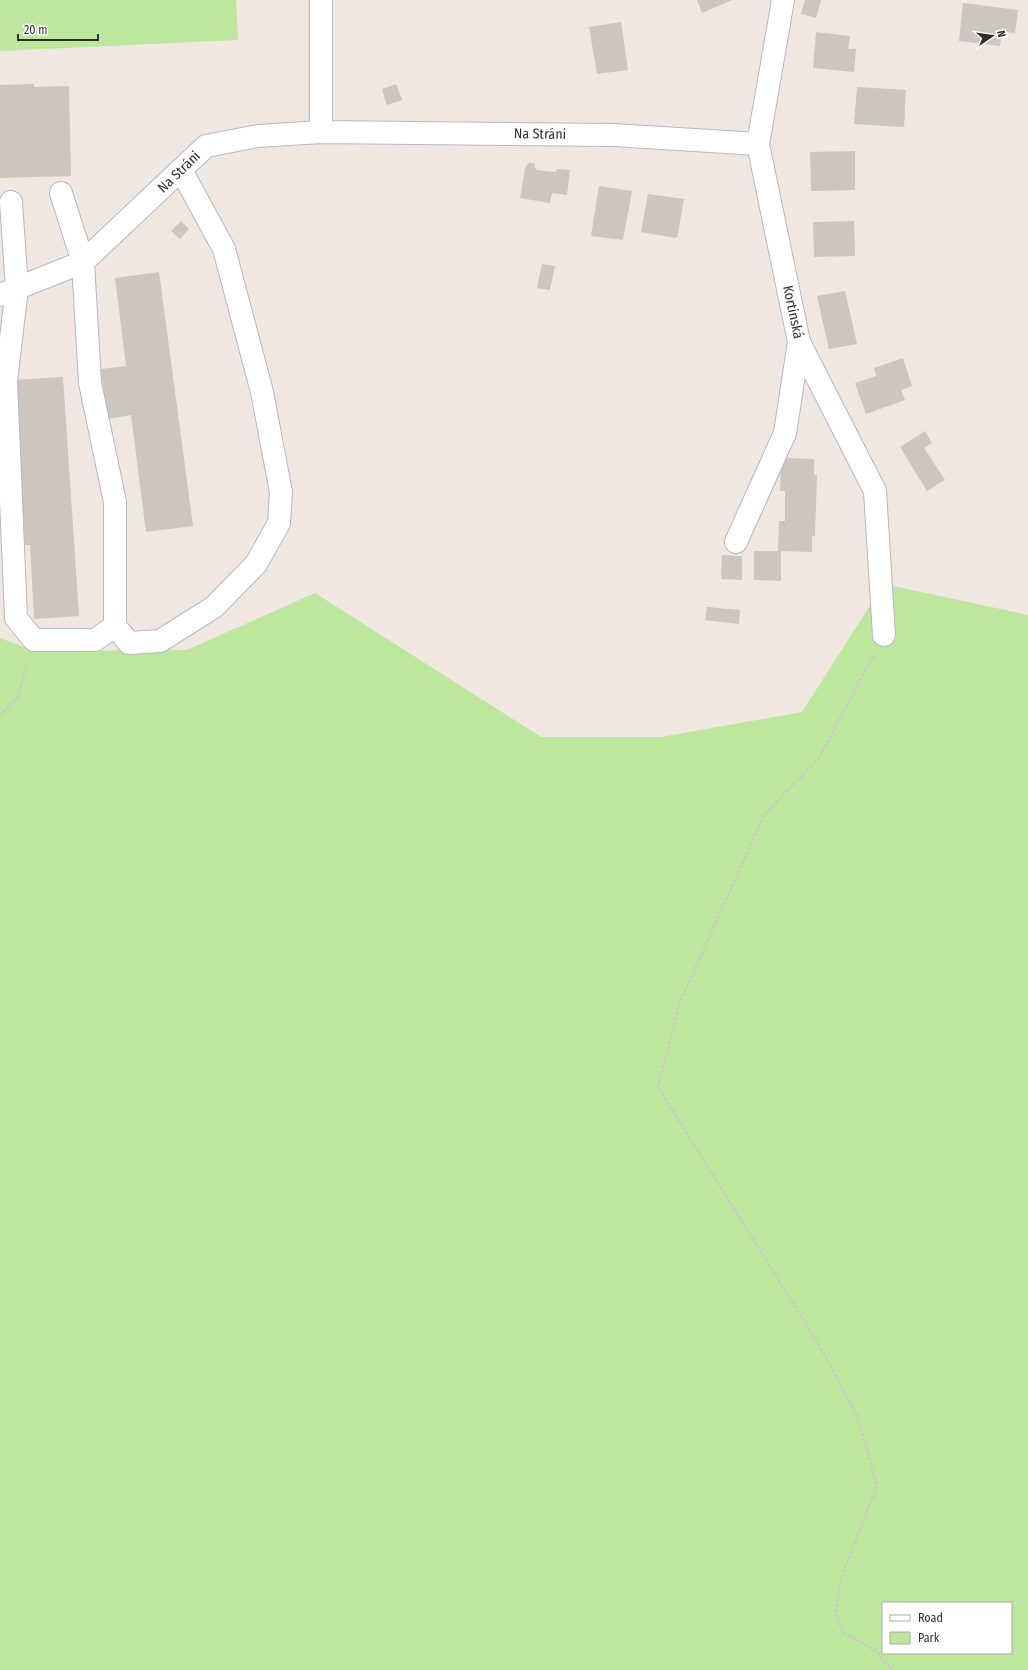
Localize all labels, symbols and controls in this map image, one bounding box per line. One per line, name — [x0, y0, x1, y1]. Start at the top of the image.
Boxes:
scale bar — [18, 16, 98, 42]
north arrow — [972, 16, 1012, 56]
text: 20 m — [24, 23, 48, 37]
text: N — [994, 29, 1008, 39]
street label: Na Stráni — [514, 125, 566, 143]
street label: Na Stráni — [154, 148, 204, 196]
street label: Kortinská — [779, 284, 807, 340]
legend — [882, 1602, 1012, 1654]
text: Road — [918, 1611, 943, 1625]
text: Park — [918, 1631, 940, 1645]

